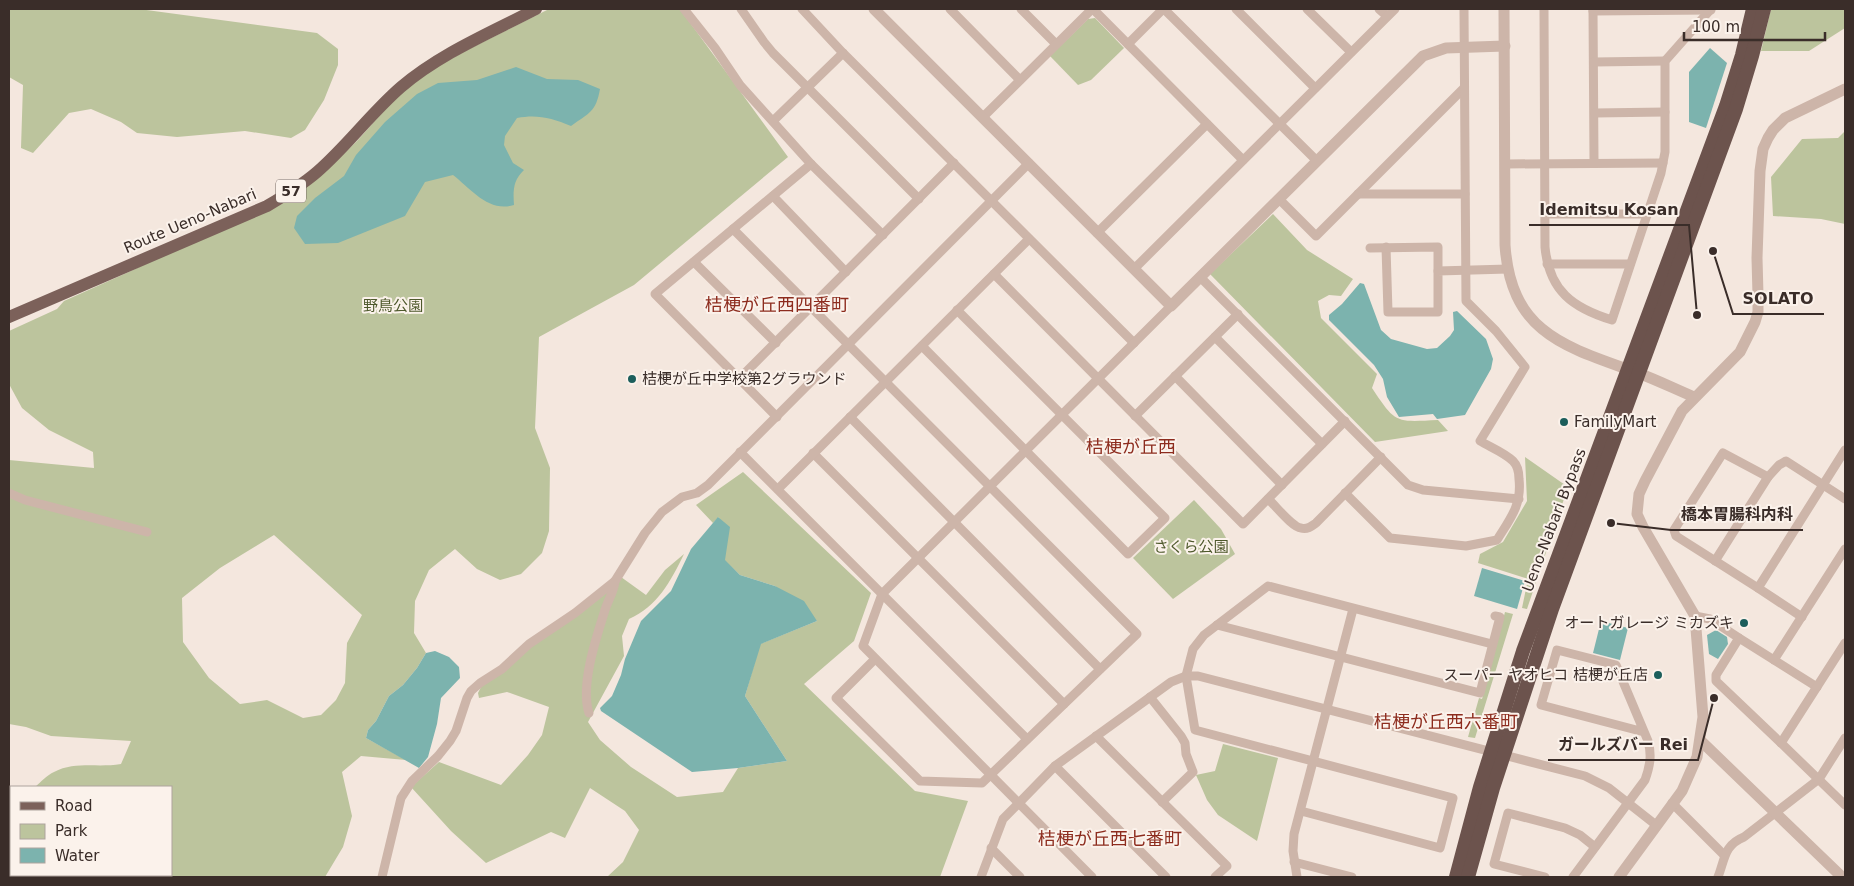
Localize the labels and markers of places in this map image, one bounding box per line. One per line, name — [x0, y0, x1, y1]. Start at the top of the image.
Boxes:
callout: Idemitsu Kosan — [1529, 194, 1689, 225]
callout: SOLATO — [1733, 283, 1824, 314]
place label: 桔梗が丘中学校第2グラウンド — [642, 370, 847, 388]
marker: 桔梗が丘中学校第2グラウンド — [626, 373, 638, 385]
place label: FamilyMart — [1574, 413, 1657, 431]
marker: FamilyMart — [1558, 416, 1570, 428]
callout: 橋本胃腸科内科 — [1671, 499, 1803, 530]
place label: オートガレージ ミカズキ — [1565, 614, 1734, 632]
marker: オートガレージ ミカズキ — [1738, 617, 1750, 629]
place label: スーパー ヤオヒコ 桔梗が丘店 — [1444, 666, 1648, 684]
marker: スーパー ヤオヒコ 桔梗が丘店 — [1652, 669, 1664, 681]
callout: ガールズバー Rei — [1548, 729, 1698, 760]

